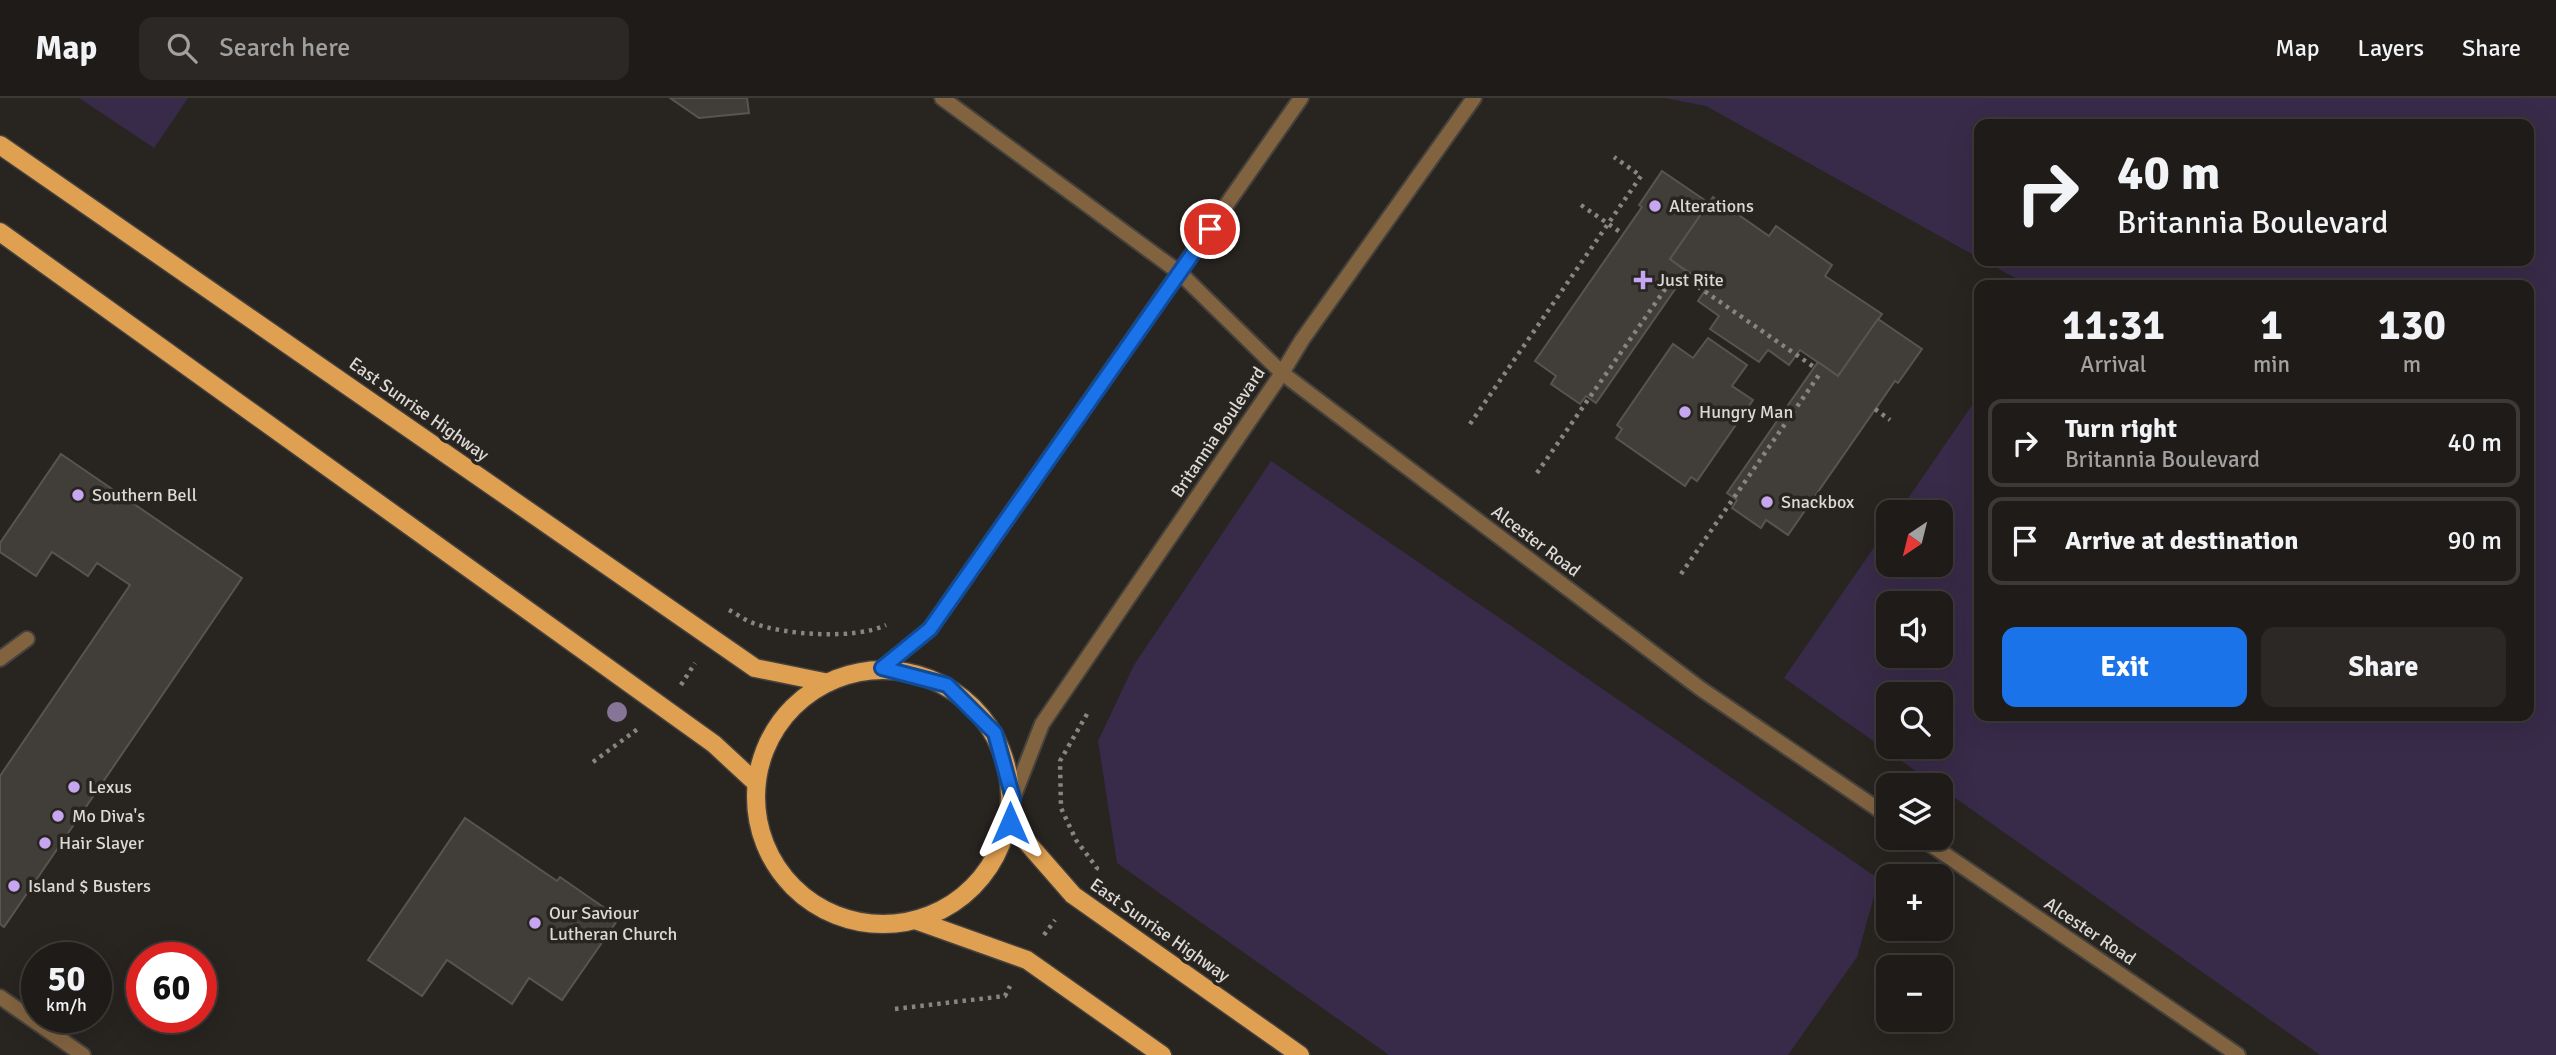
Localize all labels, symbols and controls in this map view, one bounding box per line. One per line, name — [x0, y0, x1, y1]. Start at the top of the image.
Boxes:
search box — [139, 17, 629, 80]
text: Map — [35, 28, 97, 69]
icon: search — [163, 29, 201, 67]
text: Search here — [219, 32, 350, 64]
text: Map — [2275, 33, 2320, 63]
text: Layers — [2358, 33, 2424, 63]
text: Share — [2462, 33, 2521, 63]
text: 40 m — [2117, 143, 2220, 203]
icon: right — [2002, 147, 2093, 238]
place label: Alterations — [1669, 195, 1754, 217]
marker: Alterations — [1647, 198, 1663, 214]
pin — [1180, 199, 1240, 259]
text: Britannia Boulevard — [2117, 203, 2388, 242]
icon: arrive — [1191, 210, 1229, 248]
place label: Just Rite — [1657, 269, 1724, 291]
marker: Just Rite — [1635, 272, 1651, 288]
text: 11:31 — [2062, 300, 2165, 351]
text: 1 — [2260, 300, 2283, 351]
text: 130 — [2378, 300, 2446, 351]
text: Arrival — [2080, 350, 2147, 379]
text: min — [2253, 350, 2290, 379]
text: m — [2403, 350, 2421, 379]
street label: East Sunrise Highway — [345, 352, 494, 466]
street label: Britannia Boulevard — [1166, 363, 1270, 501]
place label: Hungry Man — [1699, 401, 1793, 423]
marker: Hungry Man — [1677, 404, 1693, 420]
text: Turn right — [2065, 413, 2177, 445]
icon: right — [2006, 424, 2044, 462]
text: 40 m — [2447, 427, 2502, 459]
text: Britannia Boulevard — [2065, 445, 2260, 474]
place label: Southern Bell — [92, 484, 197, 506]
marker: Southern Bell — [70, 487, 86, 503]
place label: Snackbox — [1781, 491, 1855, 513]
marker: Snackbox — [1759, 494, 1775, 510]
street label: Alcester Road — [1487, 500, 1585, 582]
north arrow — [1876, 500, 1953, 578]
map controls — [1876, 500, 1953, 1032]
icon: arrive — [2006, 522, 2044, 560]
text: Arrive at destination — [2065, 525, 2298, 557]
text: 90 m — [2447, 525, 2502, 557]
button: sound — [1876, 591, 1953, 668]
button: Exit — [2002, 627, 2247, 707]
button: Share — [2261, 627, 2506, 707]
button: search — [1876, 682, 1953, 759]
button: layers — [1876, 773, 1953, 850]
place label: Lexus — [88, 776, 132, 798]
marker: Lexus — [66, 779, 82, 795]
position arrow — [973, 786, 1047, 860]
place label: Mo Diva's — [72, 805, 145, 827]
marker: Mo Diva's — [50, 808, 66, 824]
place label: Hair Slayer — [59, 832, 144, 854]
marker: Hair Slayer — [37, 835, 53, 851]
button: + — [1876, 864, 1953, 941]
street label: East Sunrise Highway — [1086, 873, 1235, 987]
place label: Island $ Busters — [28, 875, 151, 897]
marker: Island $ Busters — [6, 878, 22, 894]
street label: Alcester Road — [2040, 892, 2140, 970]
place label: Our Saviour Lutheran Church — [549, 902, 677, 945]
marker: Our Saviour Lutheran Church — [527, 915, 543, 931]
speed limit sign: 60 — [126, 942, 217, 1033]
button: − — [1876, 955, 1953, 1032]
text: 50 — [48, 957, 85, 1000]
text: km/h — [46, 994, 87, 1016]

